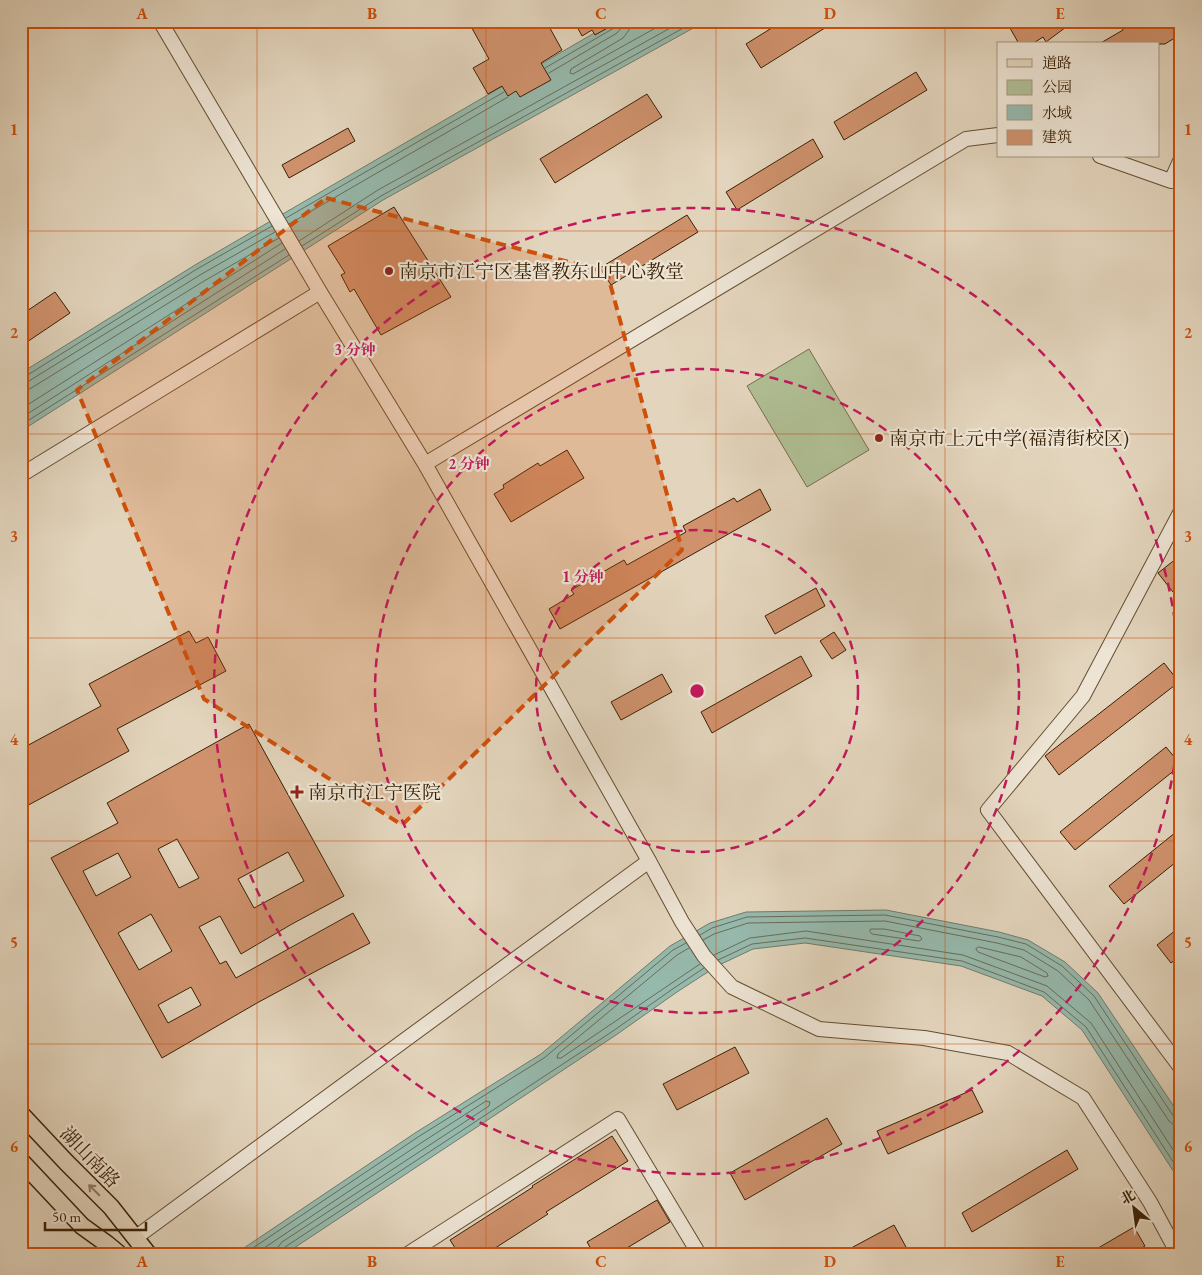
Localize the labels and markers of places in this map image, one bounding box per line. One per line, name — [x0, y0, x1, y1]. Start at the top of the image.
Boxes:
place label: 南京市江宁区基督教东山中心教堂 — [399, 259, 684, 284]
marker: 南京市江宁区基督教东山中心教堂 — [383, 265, 395, 277]
place label: 南京市上元中学(福清街校区) — [889, 426, 1129, 451]
marker: 南京市上元中学(福清街校区) — [873, 432, 885, 444]
centre of rings — [688, 682, 706, 700]
place label: 南京市江宁医院 — [308, 780, 441, 805]
marker: 南京市江宁医院 — [290, 785, 304, 799]

